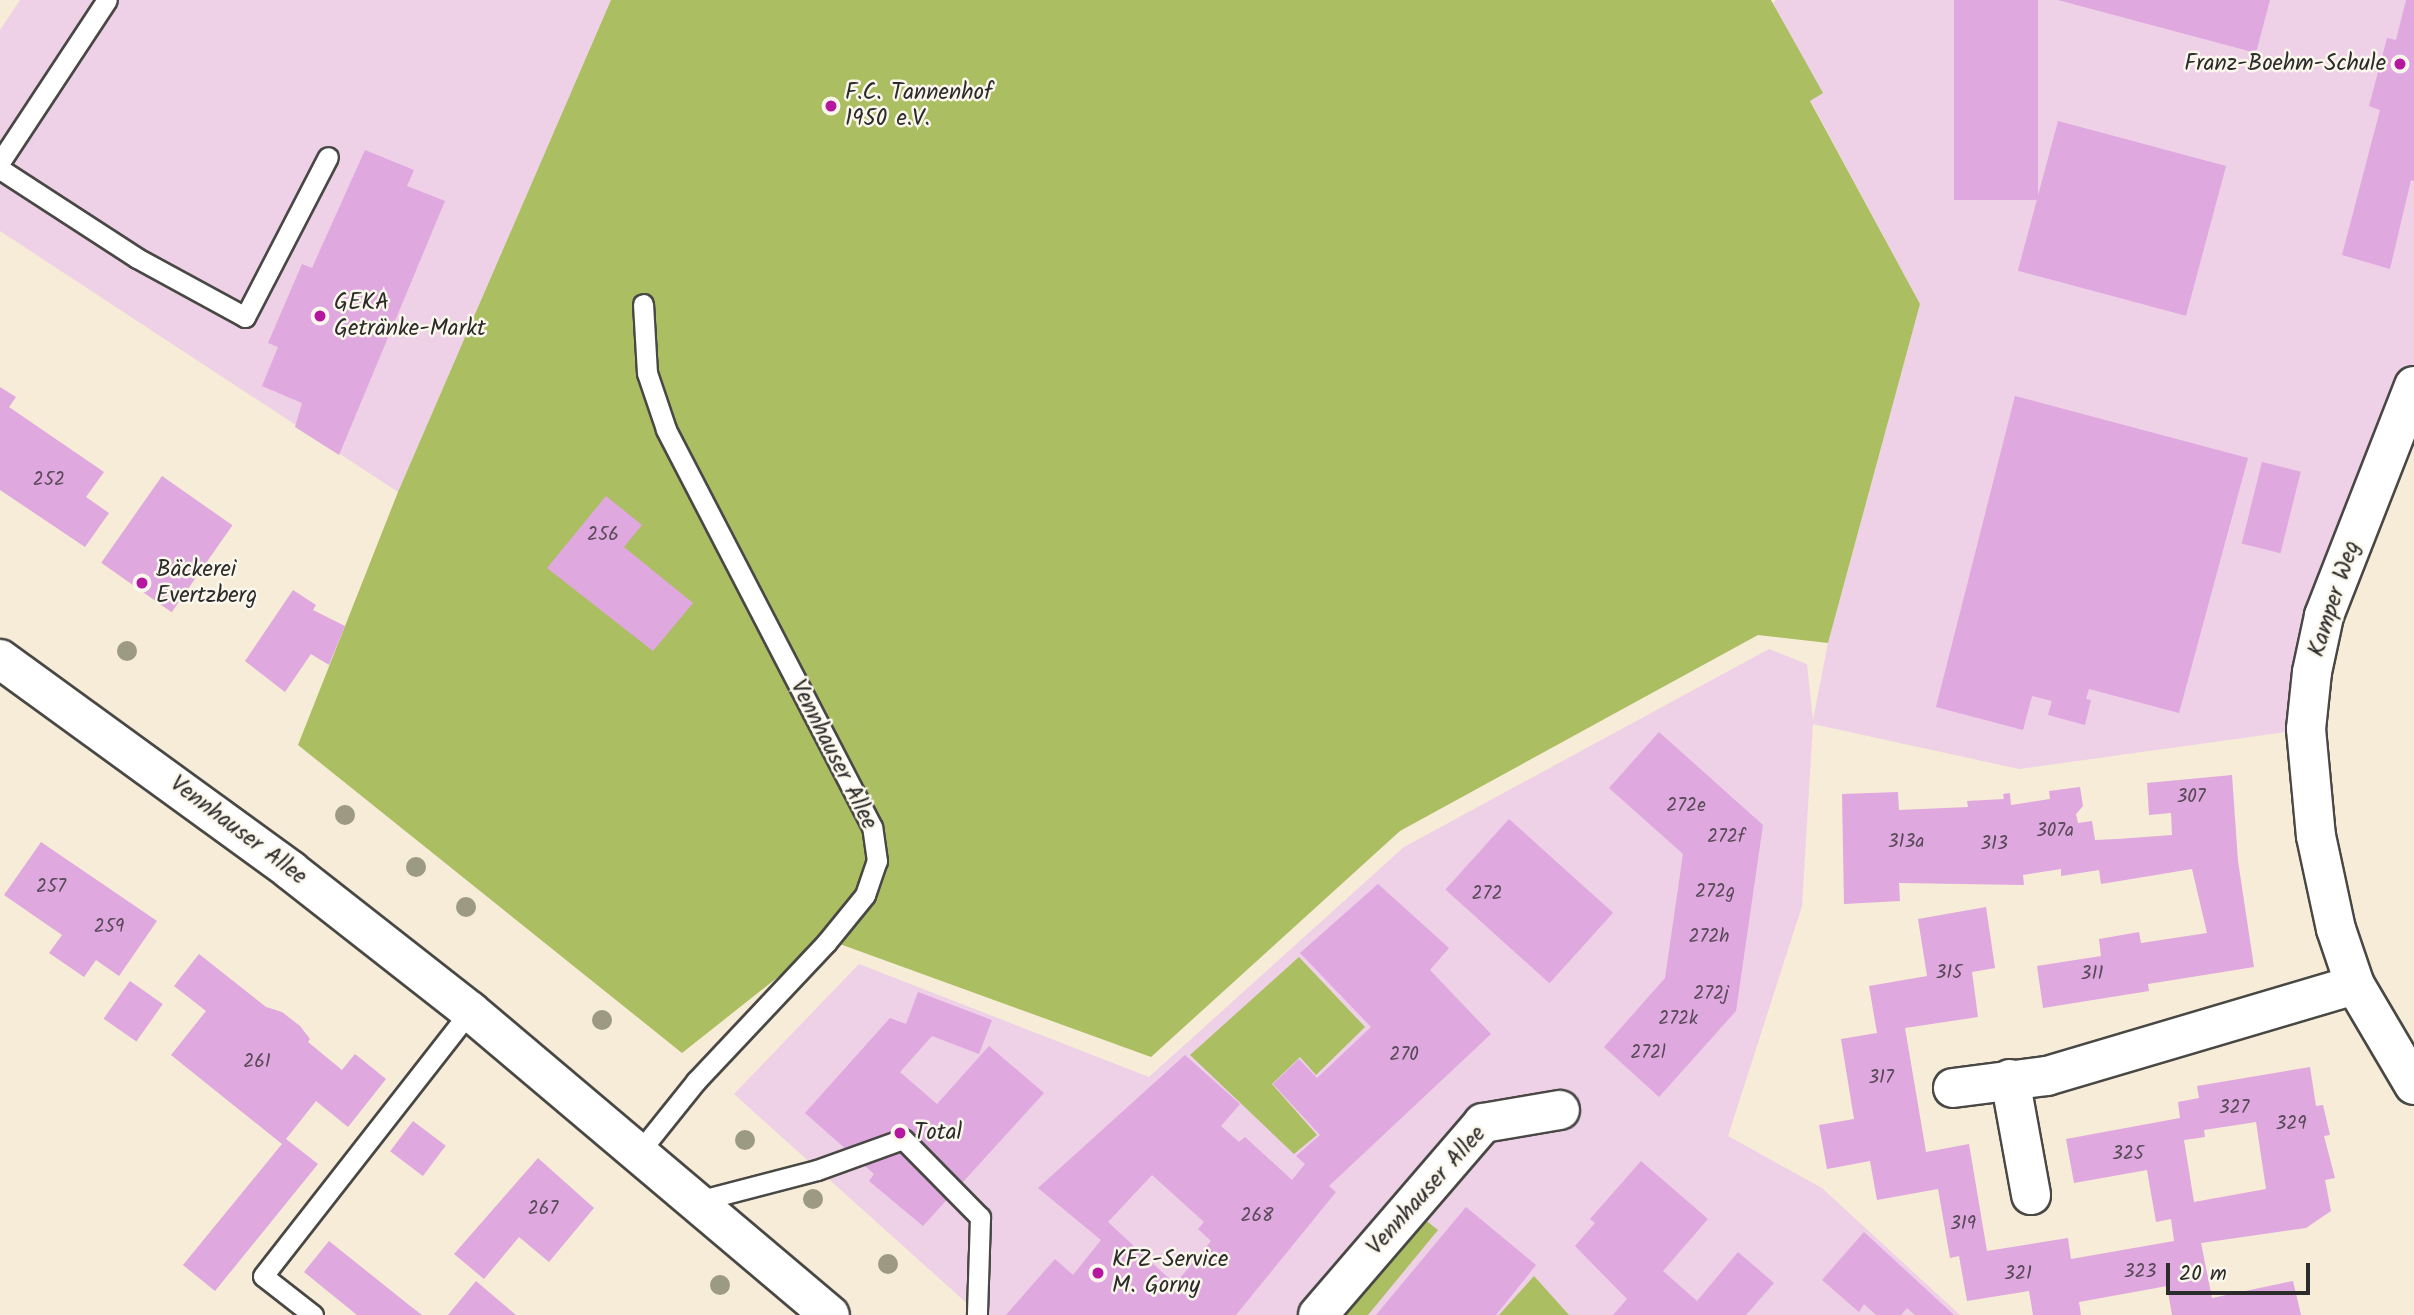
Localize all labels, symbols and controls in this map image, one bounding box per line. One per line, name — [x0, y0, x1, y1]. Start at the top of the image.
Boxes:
place label: Franz-Boehm-Schule — [2184, 50, 2386, 78]
marker: Franz-Boehm-Schule — [2392, 56, 2408, 72]
place label: F.C. Tannenhof 1950 e.V. — [845, 79, 993, 133]
marker: F.C. Tannenhof 1950 e.V. — [823, 98, 839, 114]
place label: GEKA Getränke-Markt — [334, 289, 486, 343]
marker: GEKA Getränke-Markt — [312, 308, 328, 324]
house number: 252 — [33, 470, 65, 492]
house number: 256 — [587, 525, 619, 547]
street label: Kamper Weg — [2303, 538, 2367, 660]
place label: Bäckerei Evertzberg — [156, 556, 257, 610]
marker: Bäckerei Evertzberg — [134, 575, 150, 591]
street label: Vennhauser Allee — [783, 676, 883, 834]
street label: Vennhauser Allee — [164, 771, 312, 891]
house number: 307 — [2176, 787, 2206, 809]
house number: 272e — [1666, 796, 1706, 818]
house number: 307a — [2036, 821, 2074, 843]
house number: 272f — [1707, 827, 1745, 849]
house number: 313a — [1888, 832, 1924, 854]
house number: 313 — [1980, 834, 2008, 856]
house number: 257 — [36, 877, 66, 899]
house number: 272g — [1695, 882, 1735, 904]
house number: 272 — [1472, 884, 1502, 906]
house number: 259 — [94, 917, 124, 939]
house number: 272h — [1688, 927, 1730, 949]
house number: 315 — [1935, 963, 1963, 985]
house number: 311 — [2081, 964, 2103, 986]
house number: 272j — [1693, 984, 1729, 1006]
house number: 272k — [1658, 1009, 1698, 1031]
house number: 272l — [1630, 1043, 1666, 1065]
house number: 270 — [1389, 1045, 1419, 1067]
house number: 261 — [243, 1052, 271, 1074]
house number: 317 — [1868, 1068, 1894, 1090]
house number: 327 — [2219, 1098, 2249, 1120]
house number: 329 — [2275, 1114, 2307, 1136]
place label: Total — [914, 1119, 962, 1147]
street label: Vennhauser Allee — [1362, 1121, 1492, 1261]
marker: Total — [892, 1125, 908, 1141]
house number: 325 — [2112, 1144, 2144, 1166]
house number: 267 — [528, 1199, 558, 1221]
house number: 268 — [1240, 1206, 1274, 1228]
house number: 319 — [1950, 1214, 1976, 1236]
place label: KFZ-Service M. Gorny — [1112, 1246, 1228, 1300]
scale bar — [2169, 1248, 2312, 1292]
text: 20 m — [2179, 1258, 2227, 1291]
house number: 323 — [2124, 1262, 2156, 1284]
house number: 321 — [2004, 1264, 2032, 1286]
marker: KFZ-Service M. Gorny — [1090, 1265, 1106, 1281]

